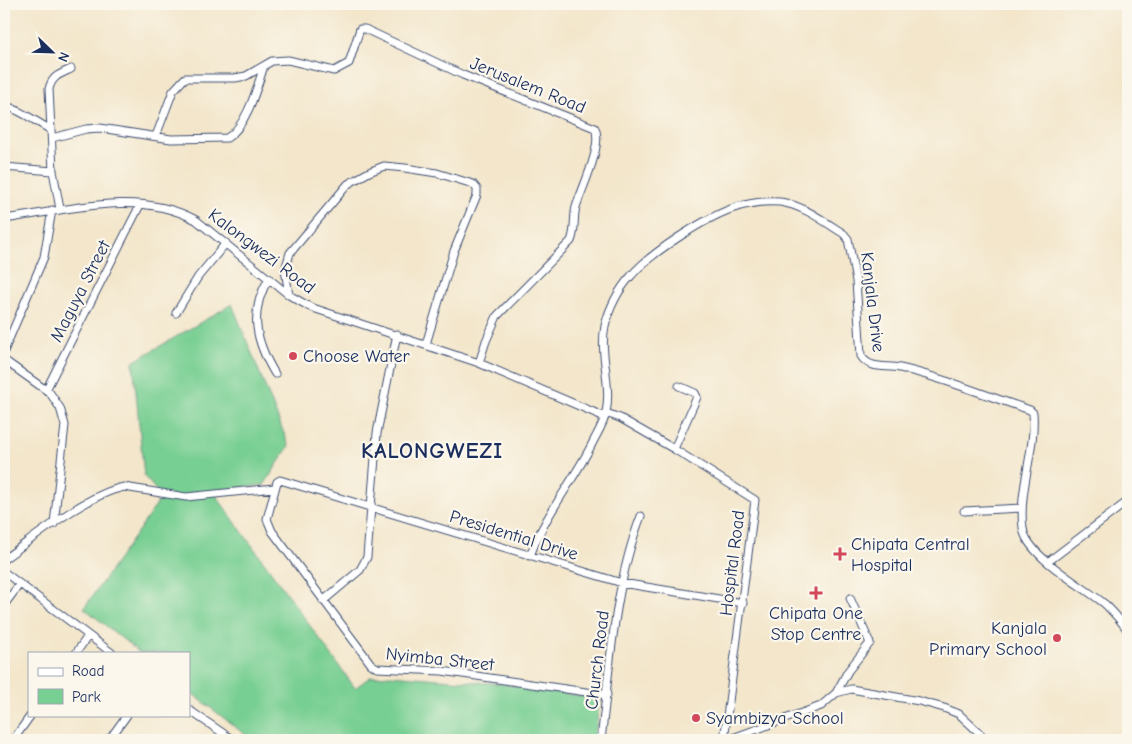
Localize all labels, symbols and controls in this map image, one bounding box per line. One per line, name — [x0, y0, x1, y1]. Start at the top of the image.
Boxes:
north arrow — [28, 28, 78, 78]
text: N — [54, 49, 73, 64]
street label: Jerusalem Road — [467, 53, 589, 118]
street label: Kalongwezi Road — [204, 204, 319, 298]
street label: Maguya Street — [46, 236, 115, 346]
street label: Kanjala Drive — [856, 251, 889, 353]
place label: Choose Water — [303, 346, 410, 367]
marker: Choose Water — [287, 350, 299, 362]
district label: KALONGWEZI — [361, 438, 503, 464]
street label: Presidential Drive — [447, 506, 581, 565]
street label: Hospital Road — [716, 509, 749, 617]
place label: Chipata Central Hospital — [851, 534, 970, 576]
marker: Chipata Central Hospital — [833, 547, 847, 561]
marker: Chipata One Stop Centre — [809, 586, 823, 600]
place label: Chipata One Stop Centre — [769, 603, 863, 645]
street label: Church Road — [581, 609, 614, 711]
place label: Kanjala Primary School — [929, 618, 1047, 660]
marker: Kanjala Primary School — [1051, 632, 1063, 644]
street label: Nyimba Street — [385, 643, 496, 676]
legend — [28, 652, 190, 716]
text: Road — [72, 662, 104, 680]
text: Park — [72, 688, 101, 706]
place label: Syambizya School — [706, 708, 844, 729]
marker: Syambizya School — [690, 712, 702, 724]

